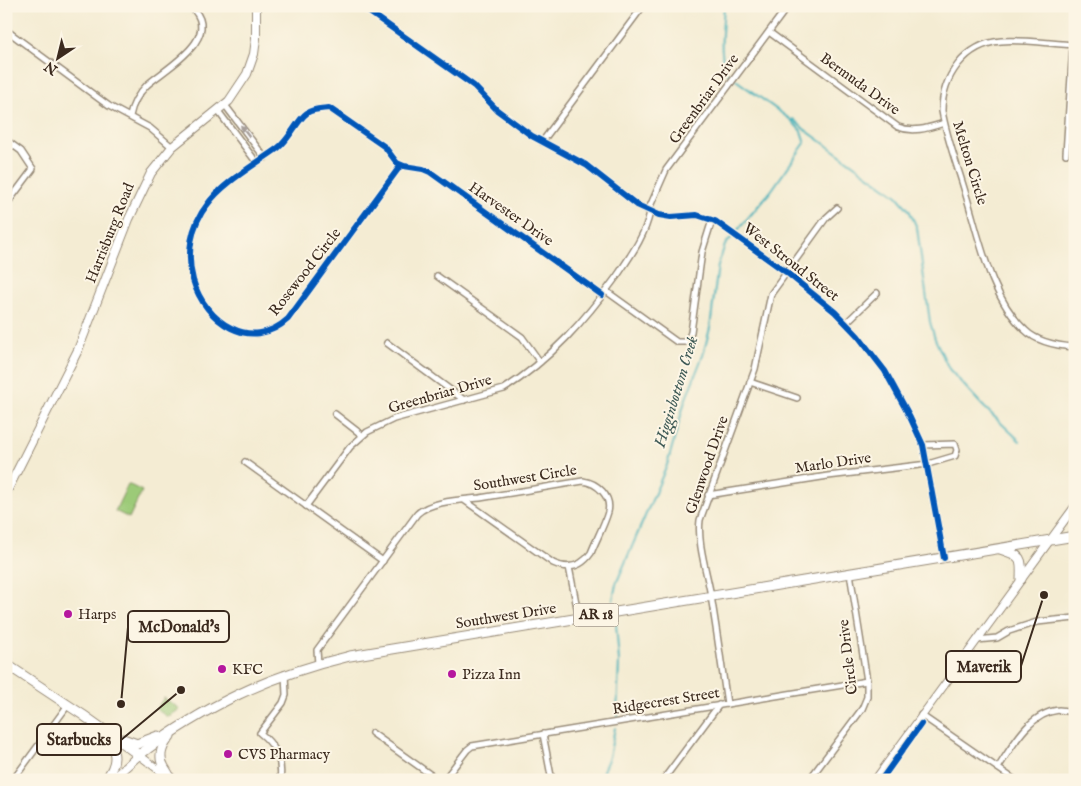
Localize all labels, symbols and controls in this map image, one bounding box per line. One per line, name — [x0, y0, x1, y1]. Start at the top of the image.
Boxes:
north arrow — [32, 32, 82, 82]
street label: Bermuda Drive — [816, 49, 904, 119]
street label: Greenbriar Drive — [665, 50, 743, 148]
text: N — [41, 57, 62, 79]
street label: Melton Circle — [948, 119, 992, 207]
one-way arrow — [239, 125, 250, 138]
street label: Harvester Drive — [465, 178, 557, 250]
street label: Harrisburg Road — [81, 179, 139, 286]
street label: West Stroud Street — [739, 219, 843, 305]
street label: Rosewood Circle — [265, 224, 345, 320]
water label: Higginbottom Creek — [650, 333, 704, 451]
street label: Greenbriar Drive — [386, 370, 494, 418]
street label: Glenwood Drive — [681, 413, 733, 517]
street label: Marlo Drive — [794, 448, 872, 478]
street label: Southwest Circle — [472, 460, 578, 496]
street label: Southwest Drive — [454, 599, 558, 633]
road number: AR 18 — [574, 604, 618, 626]
place label: Harps — [78, 605, 116, 624]
marker: Harps — [62, 608, 74, 620]
callout: McDonald's — [128, 611, 229, 642]
text: McDonald's — [138, 618, 220, 638]
street label: Circle Drive — [834, 618, 862, 696]
callout: Maverik — [946, 651, 1021, 682]
text: Maverik — [957, 658, 1012, 678]
place label: KFC — [232, 660, 263, 679]
marker: KFC — [216, 663, 228, 675]
place label: Pizza Inn — [462, 665, 521, 684]
marker: Pizza Inn — [446, 668, 458, 680]
street label: Ridgecrest Street — [611, 683, 721, 719]
callout: Starbucks — [37, 724, 121, 755]
text: Starbucks — [47, 731, 112, 751]
place label: CVS Pharmacy — [238, 745, 331, 764]
marker: CVS Pharmacy — [222, 748, 234, 760]

